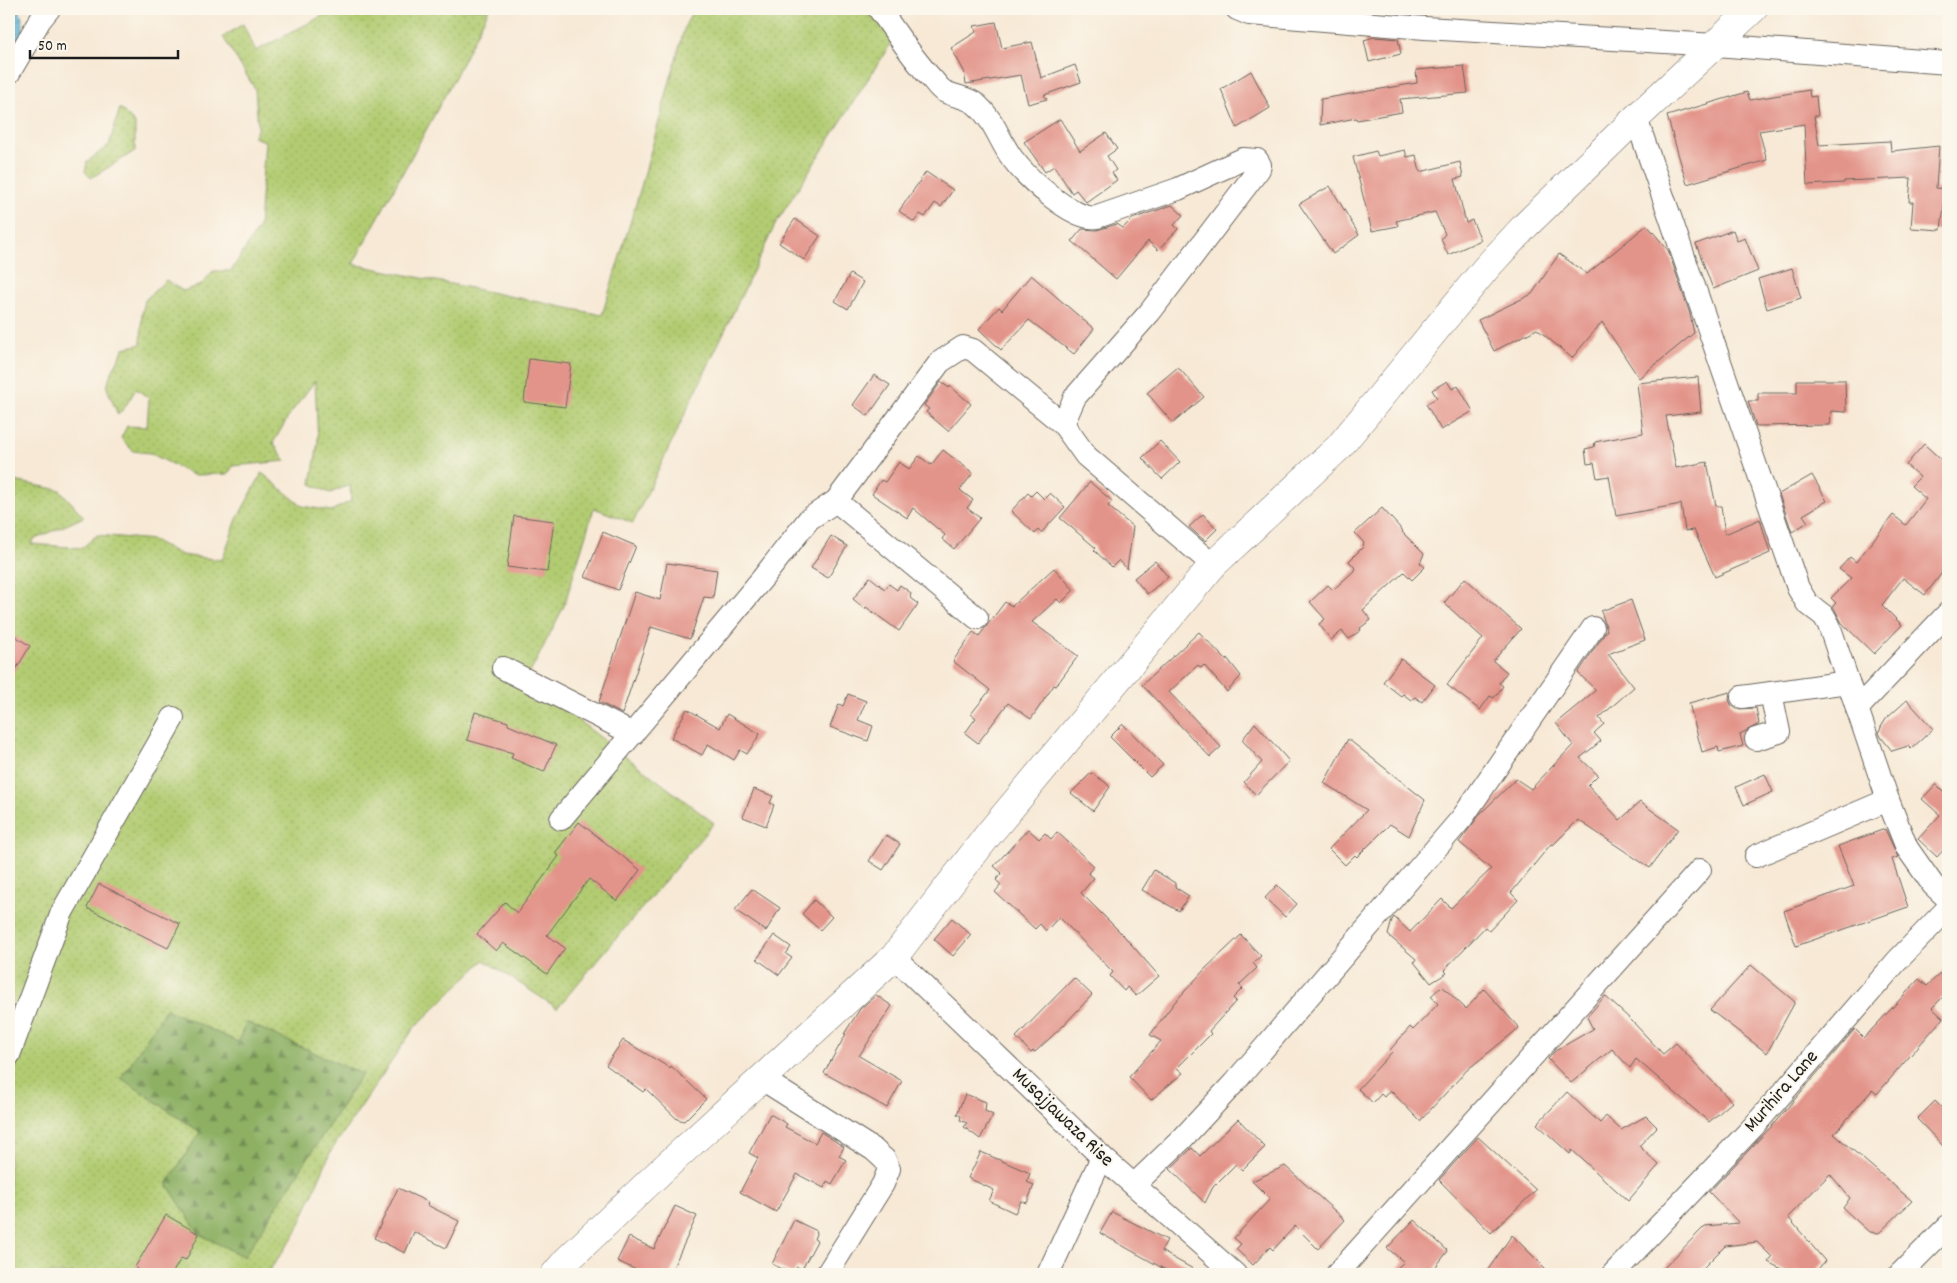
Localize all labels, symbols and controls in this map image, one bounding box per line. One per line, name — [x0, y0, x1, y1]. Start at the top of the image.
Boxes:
scale bar — [30, 28, 178, 60]
text: 50 m — [38, 36, 67, 58]
street label: Murihira Lane — [1738, 1044, 1826, 1139]
street label: Musajjawaza Rise — [1005, 1062, 1119, 1174]

